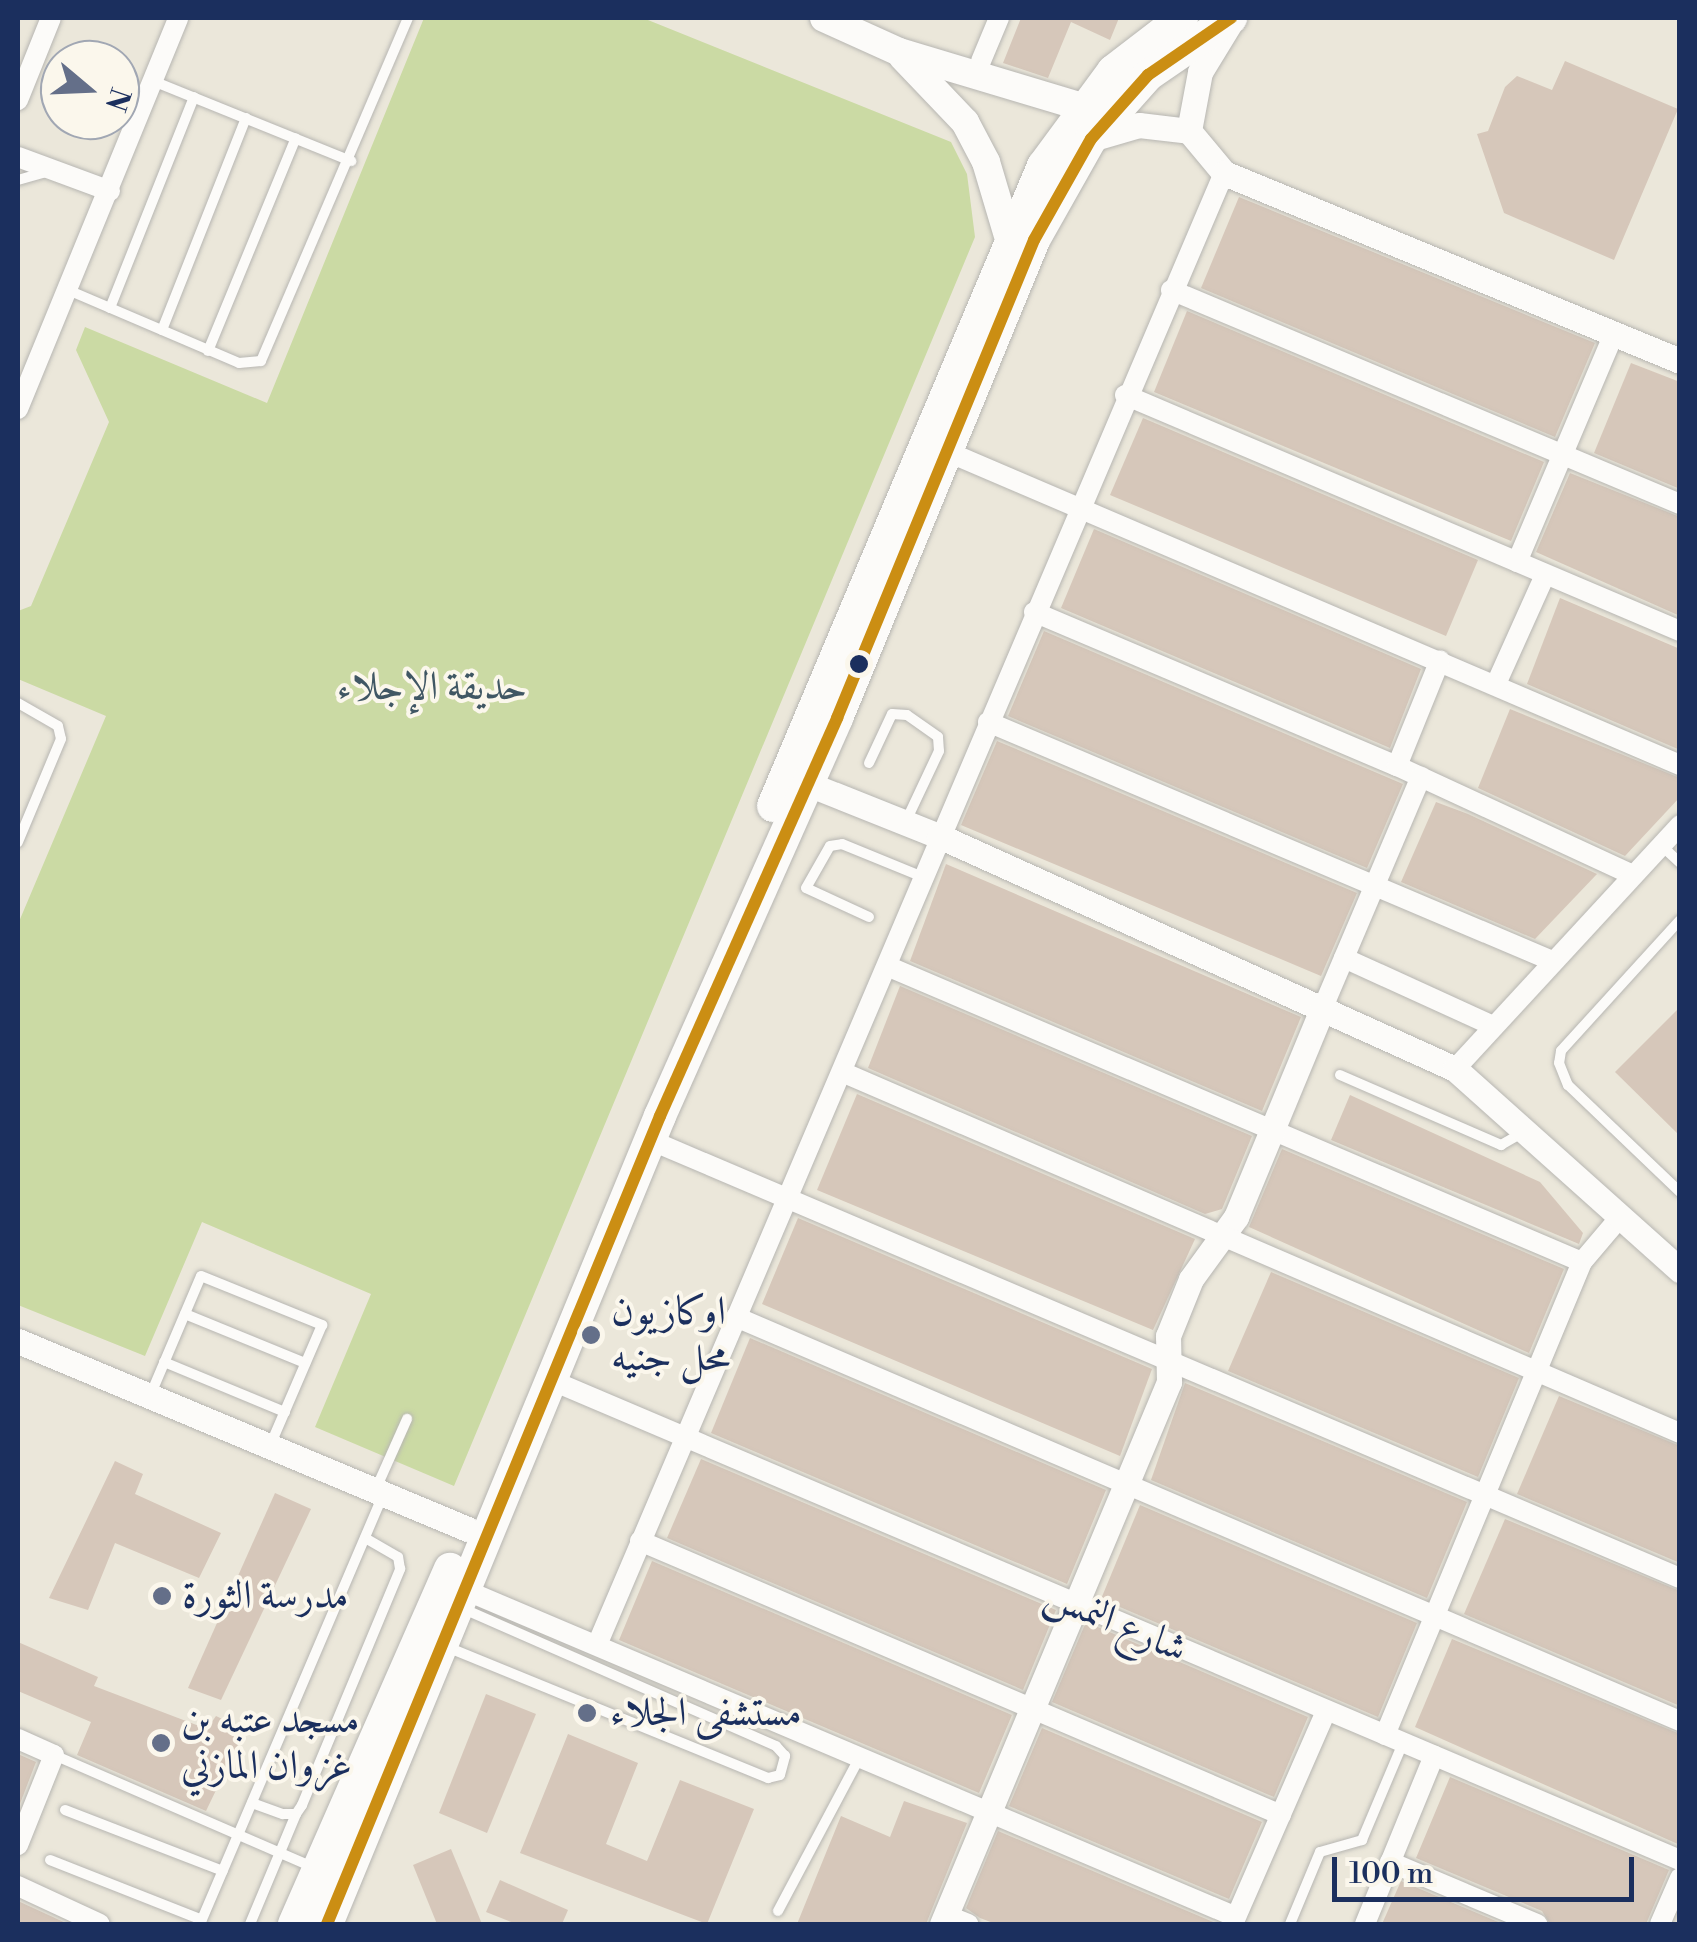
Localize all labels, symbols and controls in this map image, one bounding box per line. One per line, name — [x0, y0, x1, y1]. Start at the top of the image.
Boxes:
north arrow — [40, 40, 140, 140]
text: N — [97, 83, 137, 115]
unlabelled marker — [849, 654, 869, 674]
park label: حديقة الإجلاء — [337, 663, 527, 711]
place label: اوكازيون محل جنيه — [611, 1288, 730, 1382]
marker: اوكازيون محل جنيه — [580, 1324, 602, 1346]
street label: شارع النمس — [1038, 1571, 1194, 1673]
place label: مدرسة الثورة — [182, 1572, 348, 1620]
marker: مدرسة الثورة — [151, 1585, 173, 1607]
place label: مستشفى الجلاء — [610, 1689, 802, 1737]
place label: مسجد عتبه بن غزوان المازني — [181, 1696, 360, 1790]
marker: مستشفى الجلاء — [574, 1700, 600, 1726]
marker: مسجد عتبه بن غزوان المازني — [150, 1732, 172, 1754]
scale bar — [1337, 1837, 1640, 1899]
text: 100 m — [1349, 1855, 1433, 1893]

